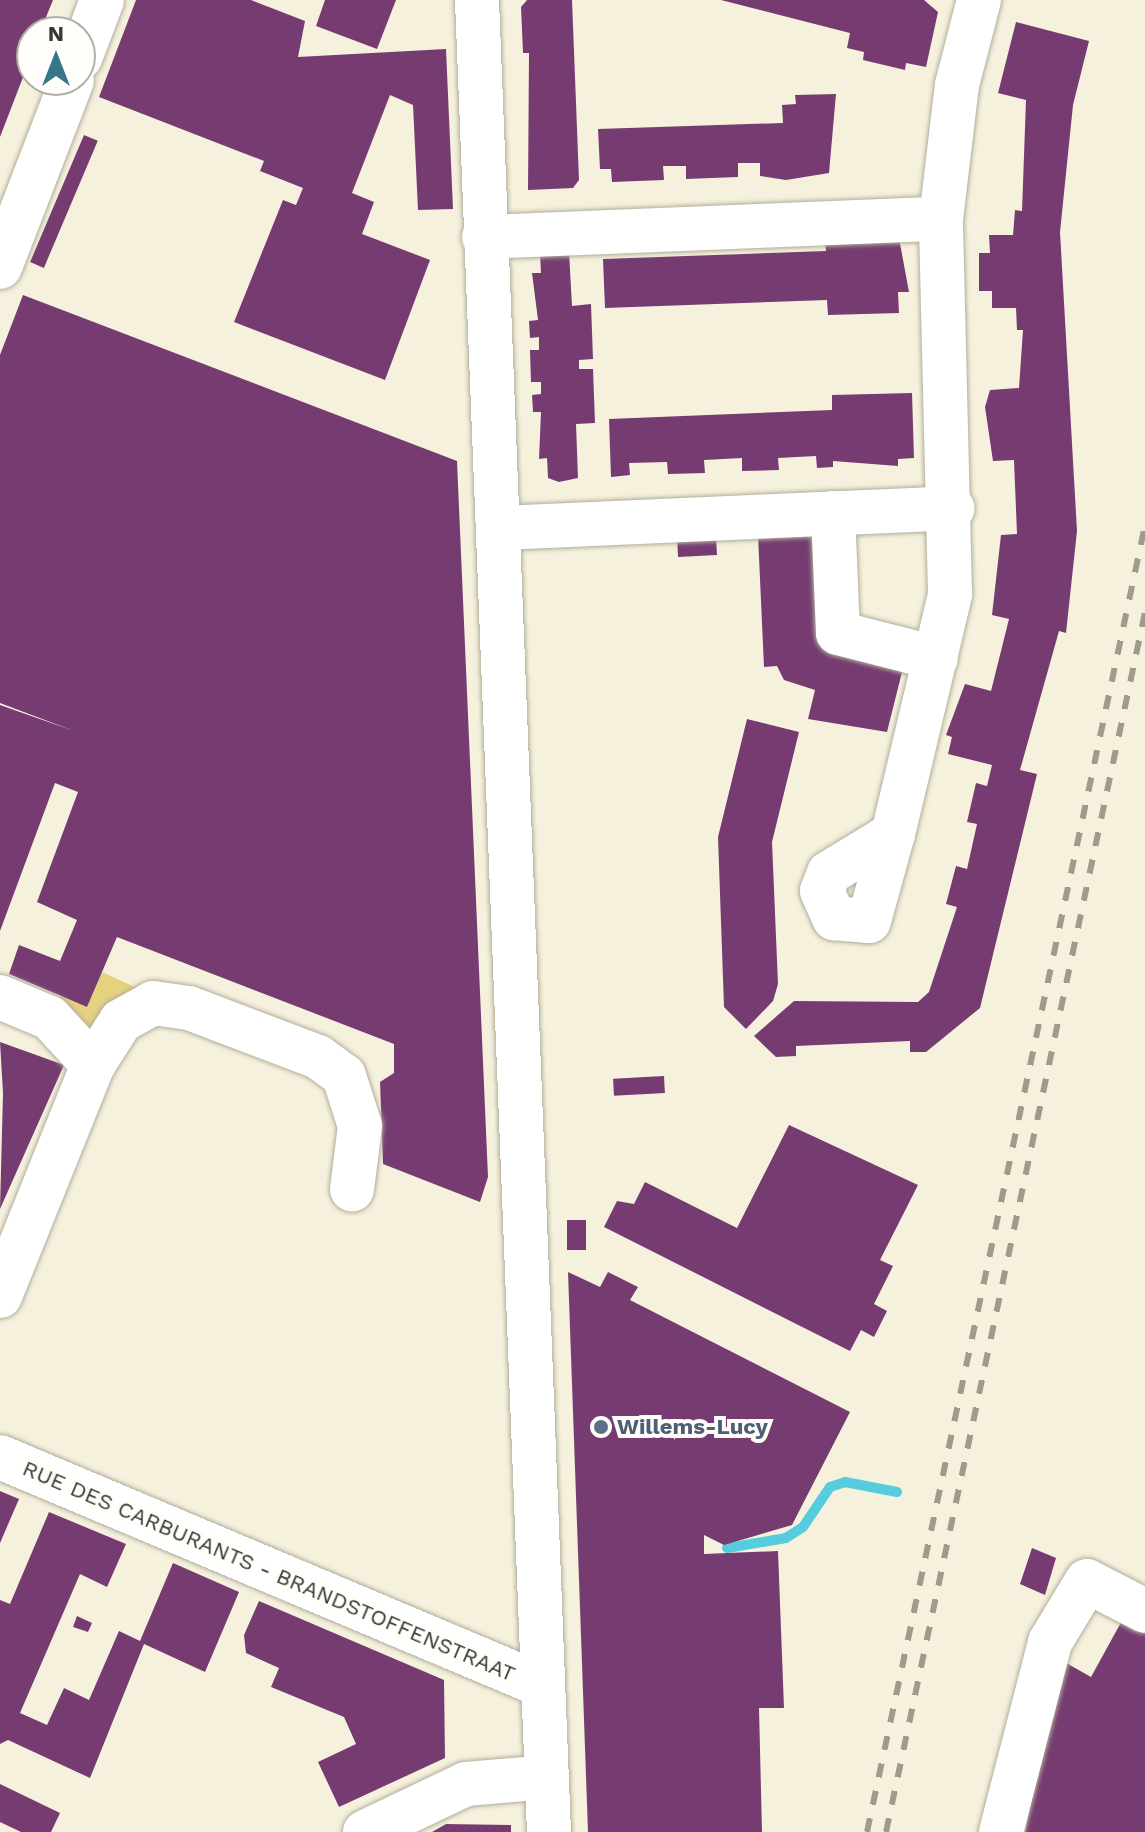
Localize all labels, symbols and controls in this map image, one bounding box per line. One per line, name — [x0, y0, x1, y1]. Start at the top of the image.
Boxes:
north arrow — [16, 16, 96, 96]
text: N — [48, 21, 64, 46]
place label: Willems-Lucy — [617, 1414, 768, 1440]
marker: Willems-Lucy — [592, 1418, 610, 1436]
street label: RUE DES CARBURANTS - BRANDSTOFFENSTRAAT — [19, 1455, 519, 1687]

